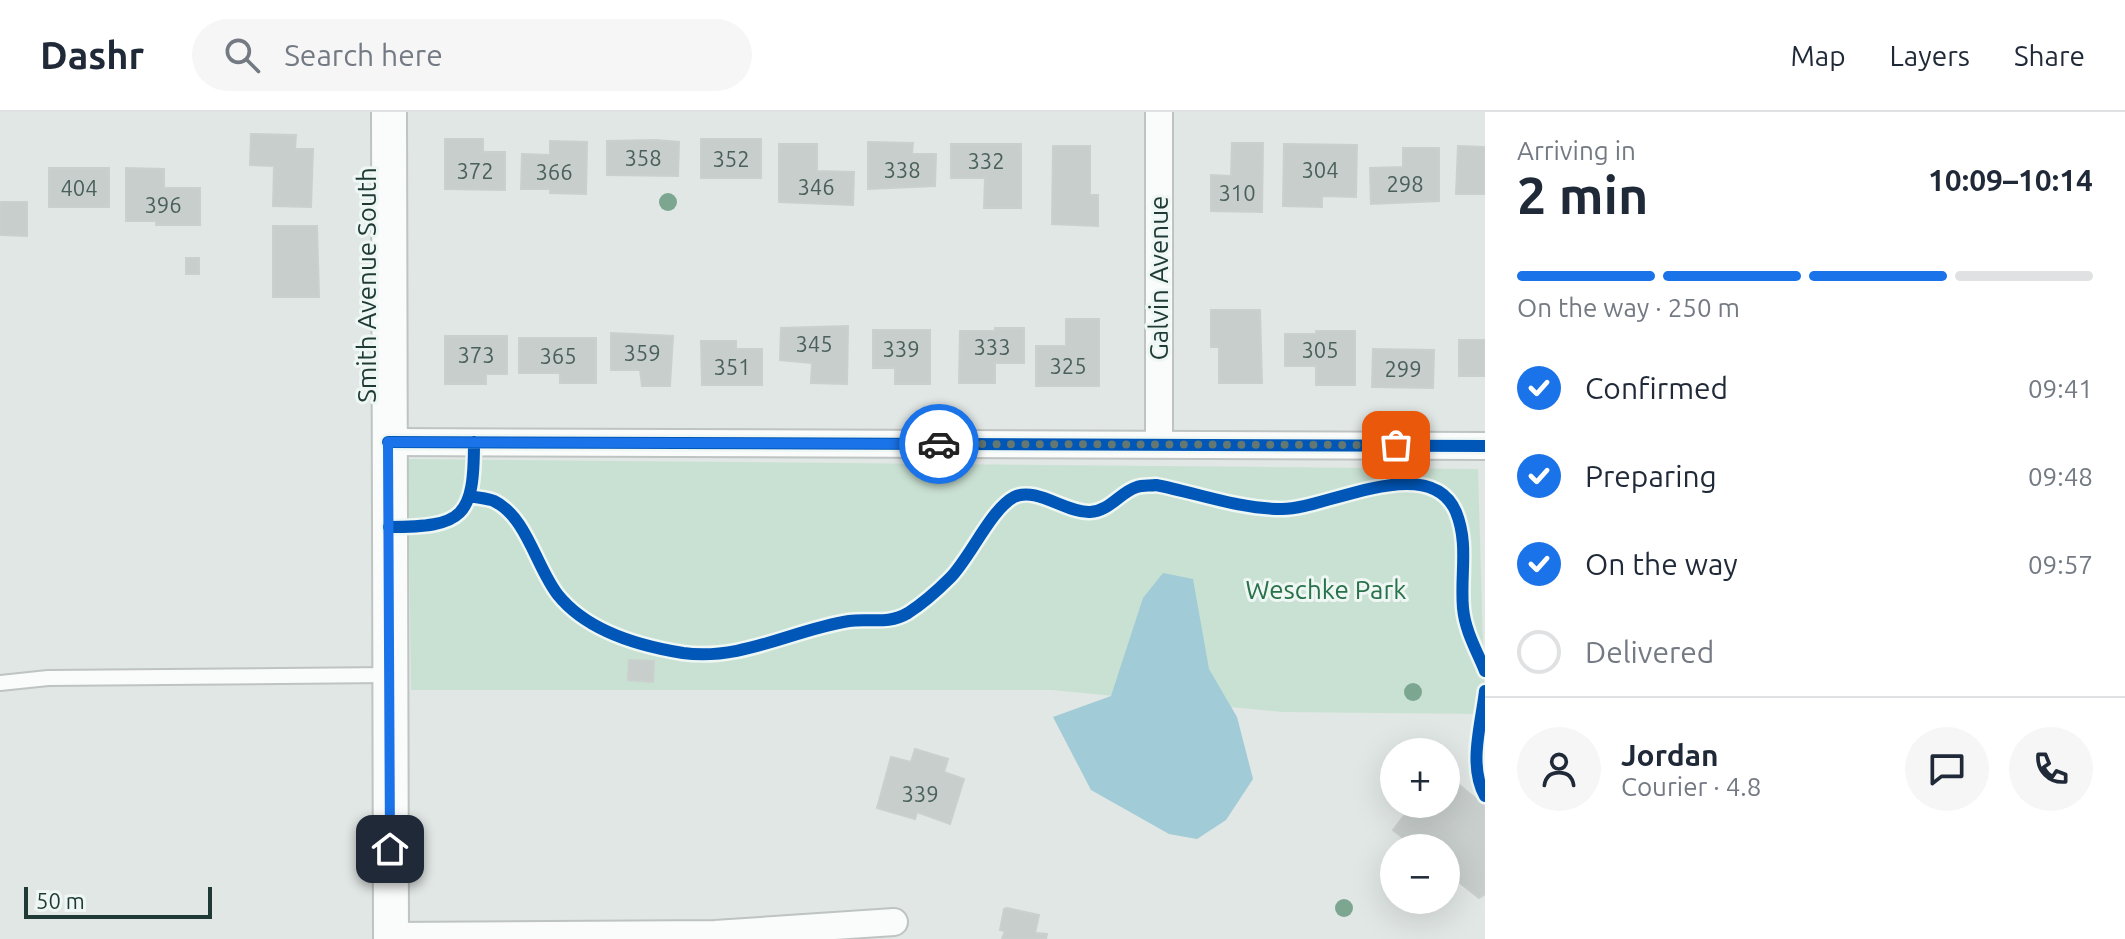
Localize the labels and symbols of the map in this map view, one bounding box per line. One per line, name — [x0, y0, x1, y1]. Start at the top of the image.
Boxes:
house number: 358 — [624, 145, 662, 170]
house number: 352 — [712, 146, 750, 171]
house number: 332 — [967, 148, 1005, 173]
house number: 338 — [883, 157, 921, 182]
house number: 304 — [1301, 157, 1339, 182]
house number: 372 — [456, 158, 494, 183]
house number: 366 — [535, 159, 573, 184]
street label: Smith Avenue South — [352, 167, 381, 403]
house number: 298 — [1386, 171, 1424, 196]
house number: 346 — [797, 174, 835, 199]
house number: 404 — [60, 175, 98, 200]
house number: 310 — [1218, 180, 1256, 205]
house number: 396 — [144, 192, 182, 217]
street label: Galvin Avenue — [1144, 196, 1173, 360]
house number: 345 — [795, 331, 833, 356]
house number: 333 — [973, 334, 1011, 359]
house number: 339 — [882, 336, 920, 361]
house number: 305 — [1301, 337, 1339, 362]
house number: 359 — [623, 340, 661, 365]
house number: 373 — [457, 342, 495, 367]
house number: 365 — [539, 343, 577, 368]
house number: 325 — [1049, 353, 1087, 378]
house number: 351 — [713, 354, 751, 379]
house number: 299 — [1384, 356, 1422, 381]
courier — [899, 404, 979, 484]
pin — [1362, 411, 1430, 479]
park label: Weschke Park — [1246, 575, 1406, 604]
house number: 339 — [901, 781, 939, 806]
pin — [356, 815, 424, 883]
scale bar — [24, 883, 212, 919]

